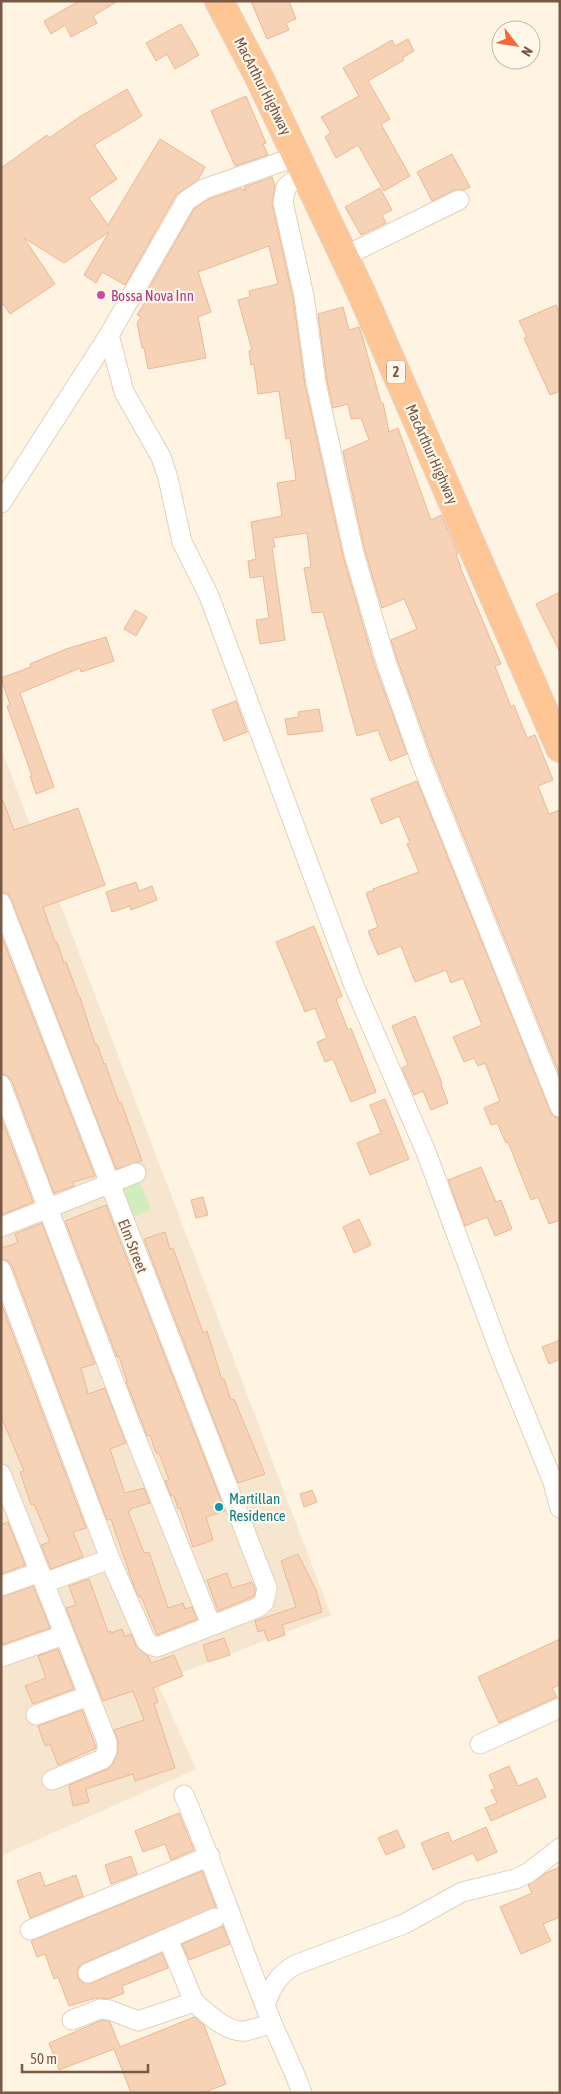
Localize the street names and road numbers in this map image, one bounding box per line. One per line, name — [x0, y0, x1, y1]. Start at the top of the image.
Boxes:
street label: MacArthur Highway — [231, 34, 295, 138]
road number: 2 — [387, 361, 405, 384]
street label: MacArthur Highway — [402, 401, 462, 507]
street label: Elm Street — [115, 1217, 151, 1275]

